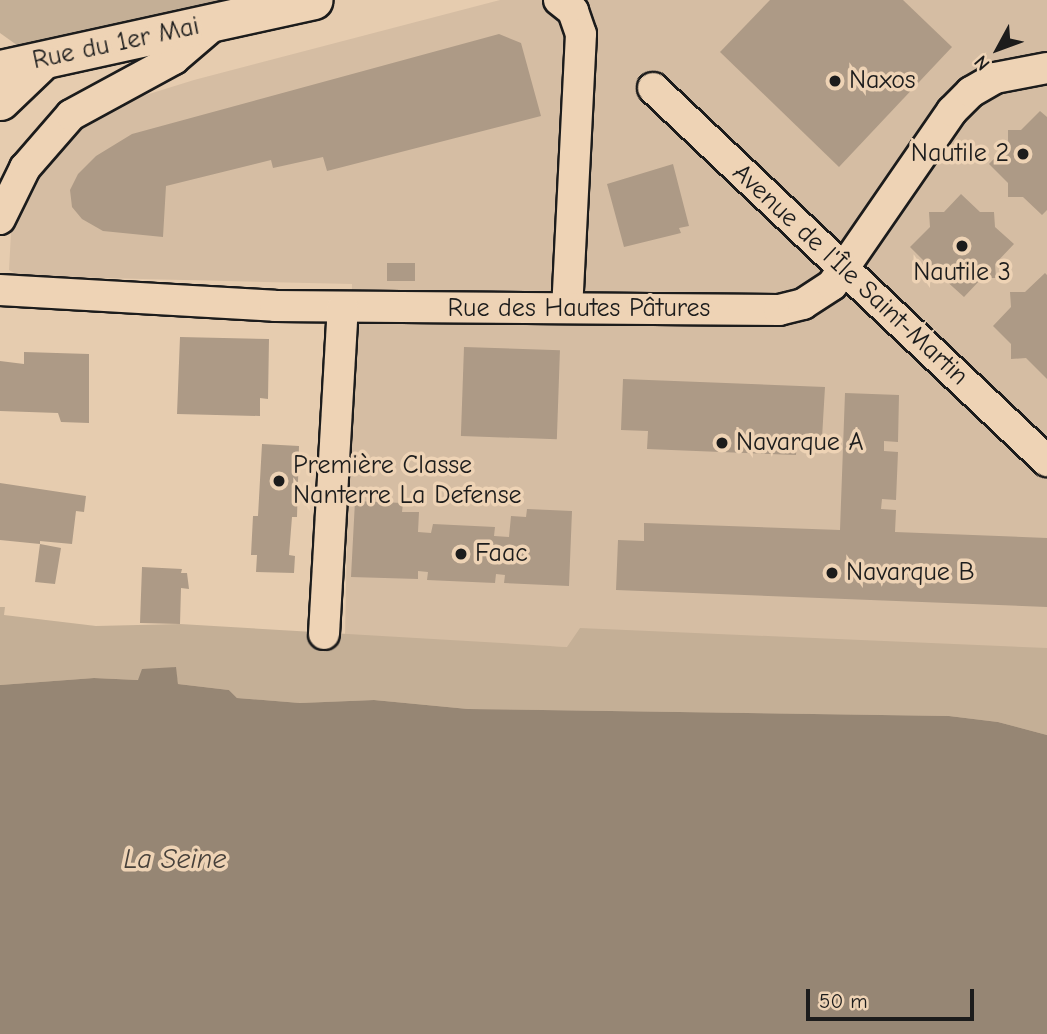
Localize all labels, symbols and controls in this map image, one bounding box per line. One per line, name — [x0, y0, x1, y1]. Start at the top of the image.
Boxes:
street label: Rue du 1er Mai — [30, 11, 202, 77]
north arrow — [963, 14, 1033, 84]
text: N — [970, 51, 995, 75]
place label: Naxos — [849, 65, 916, 97]
marker: Naxos — [827, 73, 843, 89]
place label: Nautile 2 — [911, 138, 1009, 170]
marker: Nautile 2 — [1015, 146, 1031, 162]
street label: Avenue de l'Île Saint-Martin — [726, 158, 974, 392]
marker: Nautile 3 — [954, 238, 970, 254]
place label: Nautile 3 — [913, 257, 1011, 289]
street label: Rue des Hautes Pâtures — [448, 293, 710, 325]
place label: Navarque A — [736, 427, 864, 459]
marker: Navarque A — [714, 435, 730, 451]
place label: Première Classe Nanterre La Defense — [293, 450, 521, 512]
marker: Première Classe Nanterre La Defense — [271, 473, 287, 489]
place label: Faac — [475, 538, 528, 570]
marker: Faac — [453, 546, 469, 562]
place label: Navarque B — [846, 557, 975, 589]
marker: Navarque B — [824, 565, 840, 581]
water label: La Seine — [124, 842, 226, 876]
scale bar — [809, 974, 977, 1018]
text: 50 m — [819, 989, 868, 1013]

